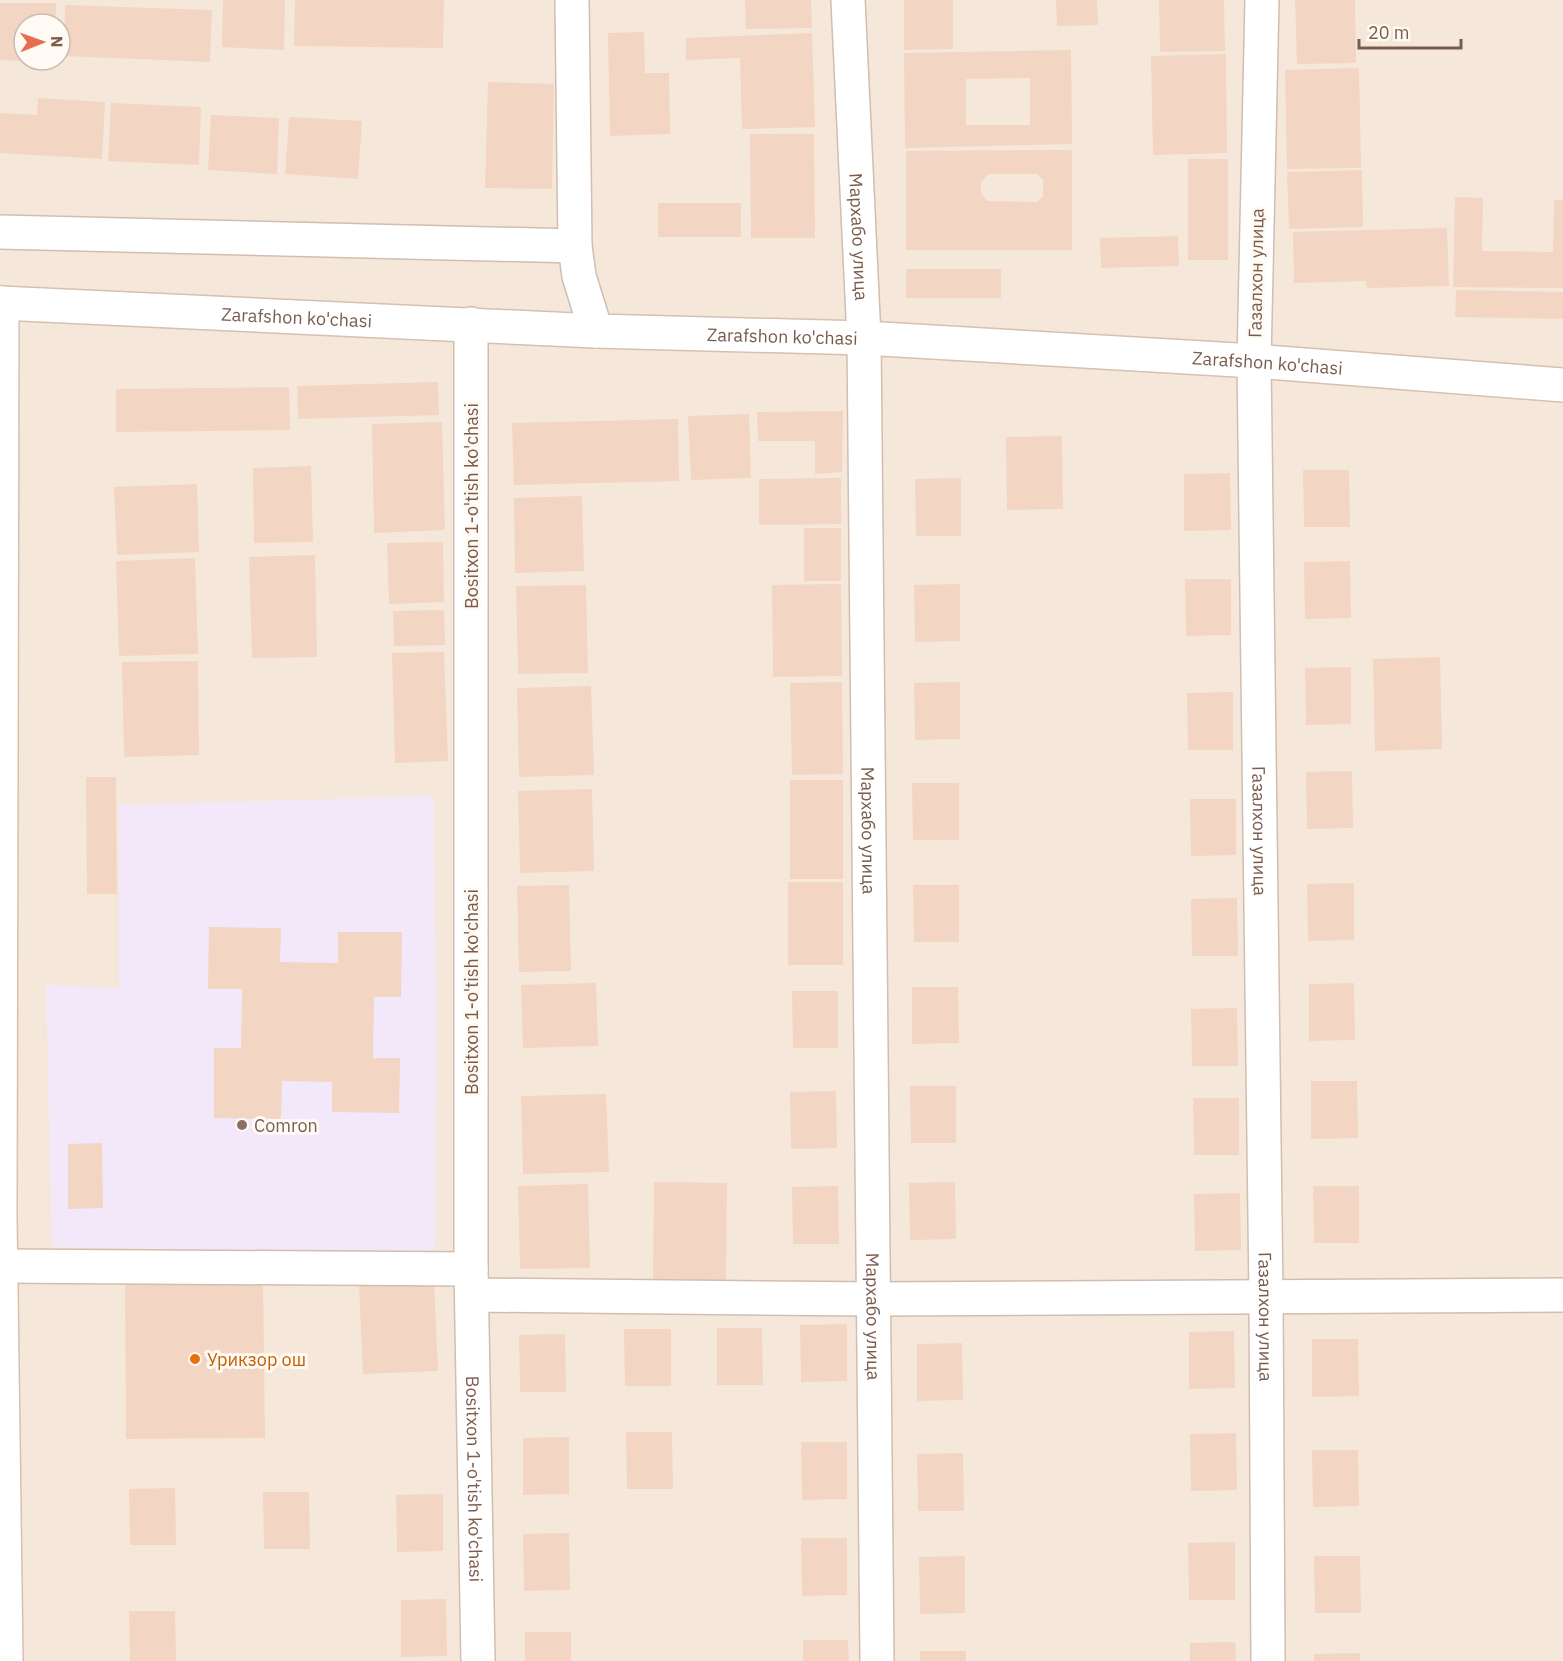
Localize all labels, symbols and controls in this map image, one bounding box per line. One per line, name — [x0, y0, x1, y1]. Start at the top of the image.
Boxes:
north arrow — [12, 12, 72, 72]
scale bar — [1359, 12, 1461, 50]
text: 20 m — [1368, 21, 1410, 44]
text: N — [47, 36, 67, 48]
street label: Мархабо улица — [845, 172, 874, 301]
street label: Газалхон улица — [1243, 208, 1269, 338]
street label: Zarafshon ko'chasi — [221, 302, 373, 332]
street label: Zarafshon ko'chasi — [707, 322, 858, 349]
street label: Zarafshon ko'chasi — [1192, 346, 1344, 379]
street label: Bositxon 1-o'tish ko'chasi — [460, 403, 483, 609]
street label: Газалхон улица — [1248, 766, 1272, 896]
street label: Мархабо улица — [857, 767, 881, 895]
street label: Bositxon 1-o'tish ko'chasi — [460, 889, 483, 1095]
place label: Сomron — [254, 1114, 318, 1137]
marker: Сomron — [235, 1118, 249, 1132]
street label: Газалхон улица — [1254, 1252, 1278, 1382]
street label: Мархабо улица — [861, 1253, 886, 1381]
place label: Урикзор ош — [207, 1348, 306, 1371]
marker: Урикзор ош — [188, 1352, 202, 1366]
street label: Bositxon 1-o'tish ko'chasi — [461, 1376, 488, 1582]

